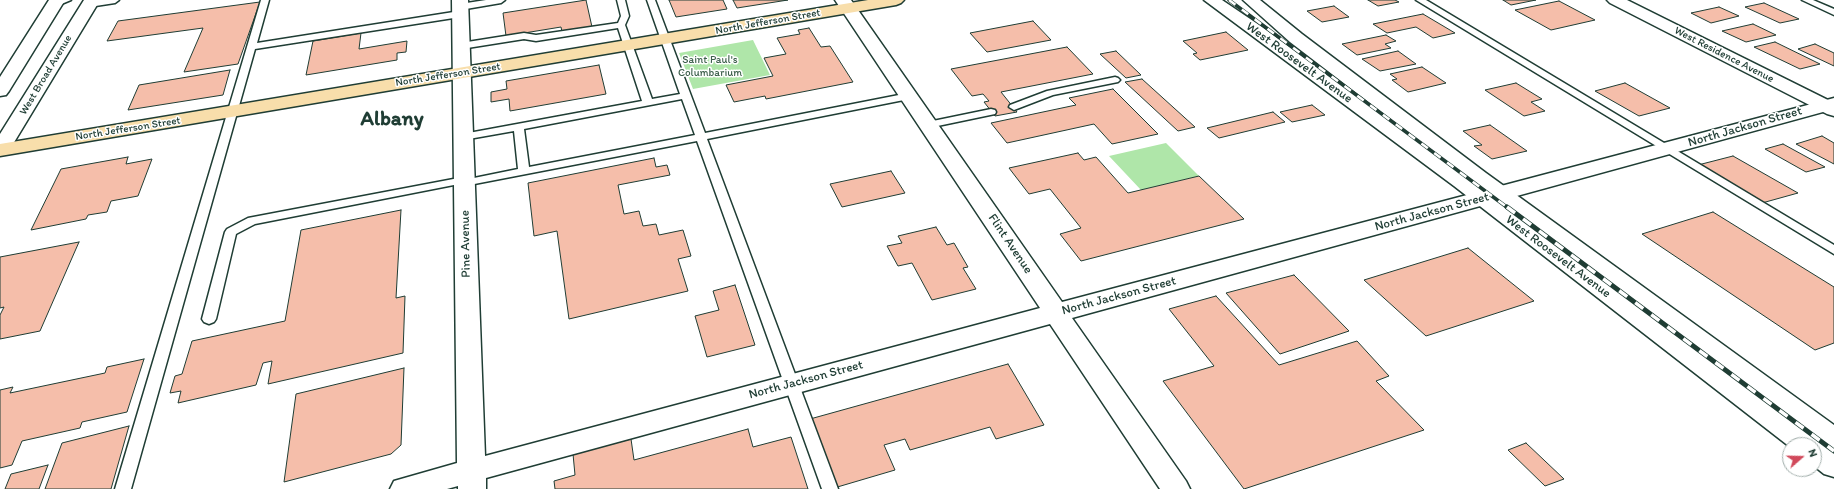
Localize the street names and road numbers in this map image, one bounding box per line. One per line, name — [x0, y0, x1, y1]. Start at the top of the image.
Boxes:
street label: North Jefferson Street — [714, 6, 822, 38]
street label: West Roosevelt Avenue — [1243, 19, 1355, 107]
street label: West Residence Avenue — [1672, 24, 1776, 86]
street label: West Broad Avenue — [17, 33, 75, 117]
street label: North Jefferson Street — [394, 60, 502, 90]
street label: North Jackson Street — [1686, 103, 1804, 151]
street label: North Jefferson Street — [74, 114, 182, 144]
street label: North Jackson Street — [1373, 189, 1491, 235]
street label: Pine Avenue — [458, 210, 474, 278]
street label: Flint Avenue — [984, 211, 1036, 277]
street label: West Roosevelt Avenue — [1502, 212, 1614, 302]
street label: North Jackson Street — [1060, 273, 1178, 319]
street label: North Jackson Street — [747, 357, 865, 403]

